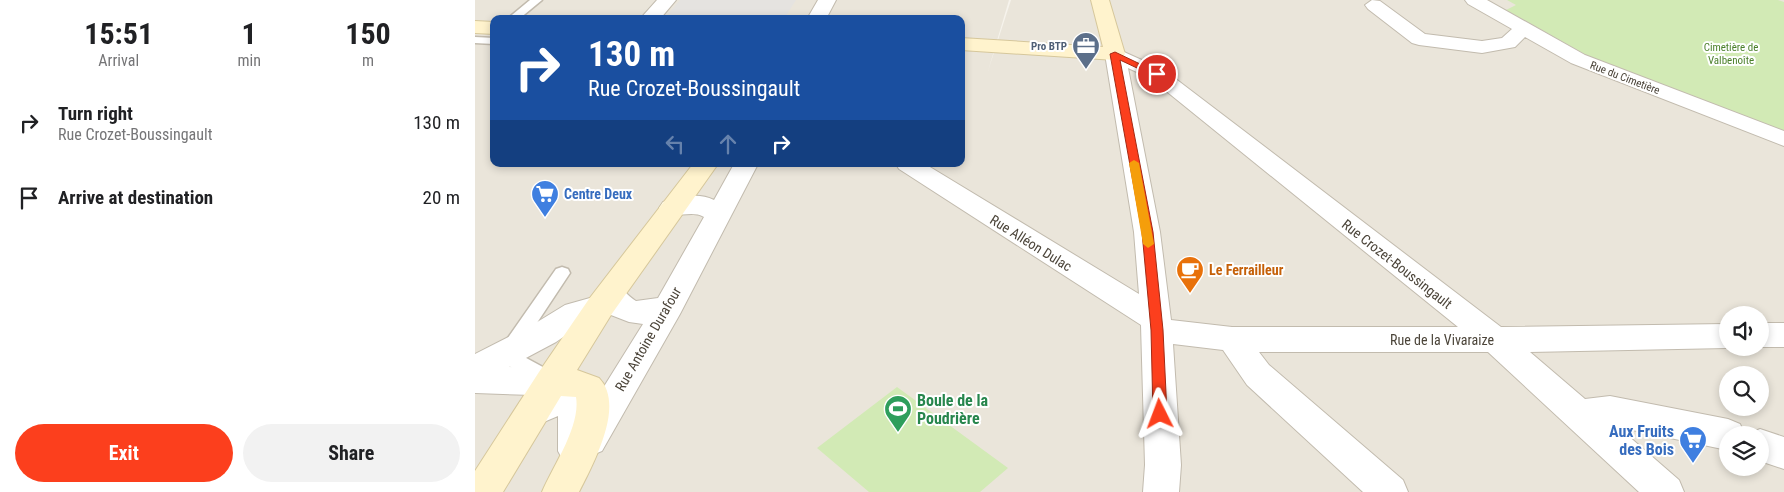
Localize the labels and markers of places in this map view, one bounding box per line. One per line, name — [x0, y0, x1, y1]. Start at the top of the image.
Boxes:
office icon: Pro BTP — [1071, 31, 1101, 70]
place label: Pro BTP — [1031, 40, 1067, 53]
pin — [1136, 53, 1178, 95]
supermarket icon: Centre Deux — [530, 179, 560, 218]
place label: Centre Deux — [564, 186, 633, 202]
cafe icon: Le Ferrailleur — [1175, 255, 1205, 294]
place label: Le Ferrailleur — [1209, 262, 1284, 278]
place label: Boule de la Poudrière — [917, 391, 988, 428]
sports icon: Boule de la Poudrière — [883, 394, 913, 433]
place label: Aux Fruits des Bois — [1609, 422, 1674, 459]
supermarket icon: Aux Fruits des Bois — [1678, 425, 1708, 464]

